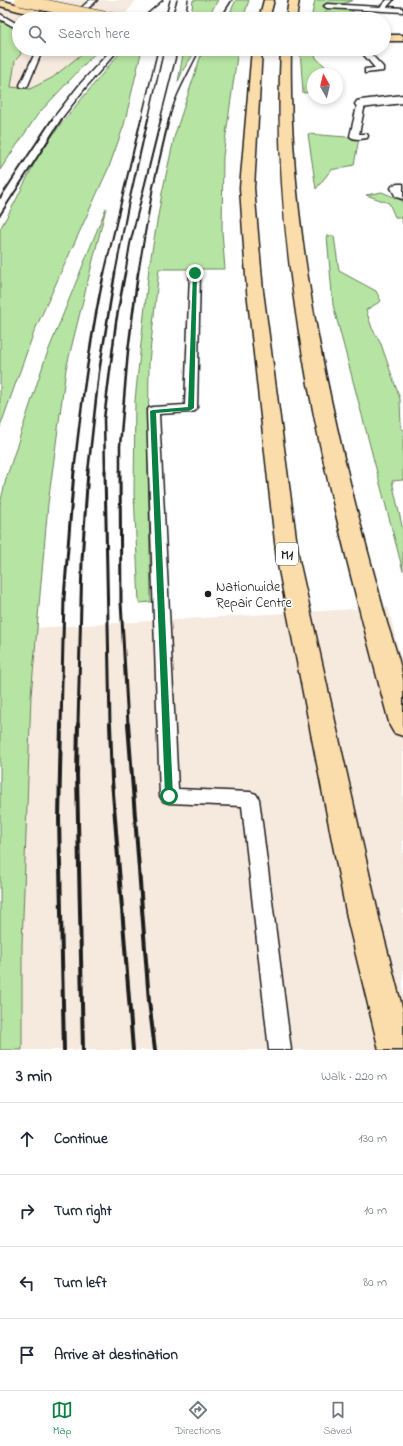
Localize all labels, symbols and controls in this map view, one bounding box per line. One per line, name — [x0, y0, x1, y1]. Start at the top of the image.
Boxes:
search box — [12, 12, 391, 56]
icon: search — [26, 23, 48, 45]
text: Search here — [58, 23, 130, 45]
north arrow — [307, 68, 343, 104]
route end — [186, 264, 204, 282]
road number: M1 — [276, 543, 298, 565]
place label: Nationwide Repair Centre — [216, 577, 292, 614]
marker: Nationwide Repair Centre — [203, 589, 213, 599]
route start — [160, 787, 178, 805]
text: 3 min — [16, 1064, 52, 1089]
text: Walk · 220 m — [321, 1067, 387, 1086]
icon: ahead — [16, 1128, 38, 1150]
text: Continue — [54, 1128, 108, 1150]
text: 130 m — [359, 1129, 387, 1148]
icon: right — [16, 1200, 38, 1222]
text: Turn right — [54, 1200, 112, 1222]
text: 10 m — [364, 1201, 387, 1220]
icon: left — [16, 1272, 38, 1294]
text: Turn left — [54, 1272, 107, 1294]
text: 80 m — [363, 1273, 387, 1292]
icon: arrive — [16, 1344, 38, 1366]
text: Arrive at destination — [54, 1344, 178, 1366]
tab: Map — [51, 1399, 73, 1439]
tab: Directions — [175, 1399, 221, 1439]
tab: Saved — [323, 1399, 352, 1439]

